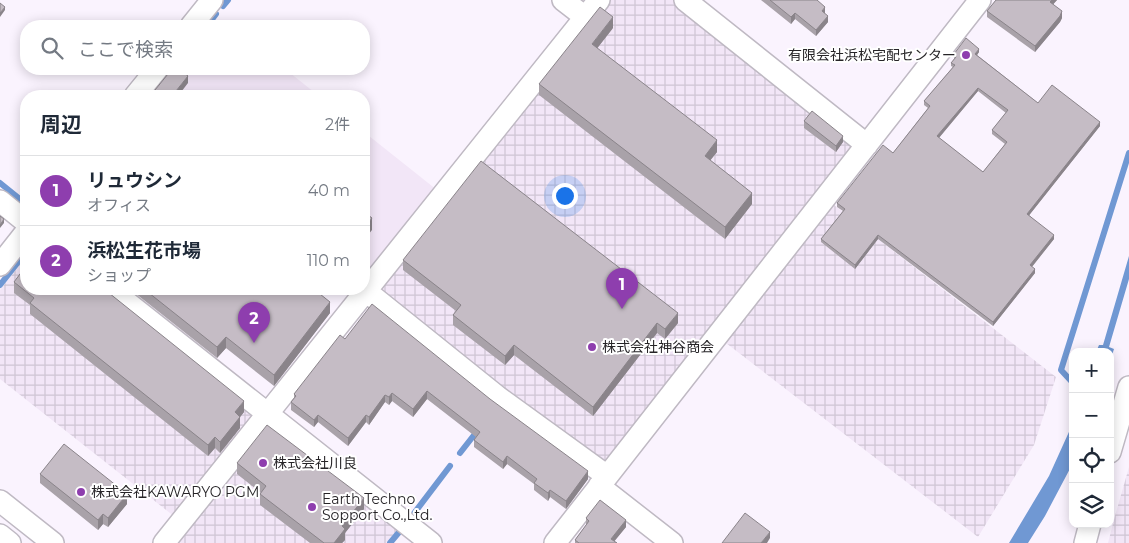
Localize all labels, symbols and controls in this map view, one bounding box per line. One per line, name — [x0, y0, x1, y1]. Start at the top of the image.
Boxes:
search box — [20, 20, 370, 75]
icon: search — [38, 34, 66, 62]
text: ここで検索 — [78, 38, 173, 61]
place label: 有限会社浜松宅配センター — [788, 46, 956, 64]
marker: 有限会社浜松宅配センター — [960, 49, 972, 61]
text: 周辺 — [40, 112, 82, 137]
text: 2件 — [325, 115, 350, 134]
text: リュウシン — [87, 169, 182, 192]
text: 1 — [53, 181, 59, 200]
text: 40 m — [308, 181, 350, 200]
your location — [552, 183, 578, 209]
text: オフィス — [87, 196, 151, 215]
text: 浜松生花市場 — [87, 239, 201, 262]
text: 2 — [51, 251, 61, 270]
text: 110 m — [307, 251, 350, 270]
text: ショップ — [87, 266, 151, 285]
pin: 1 — [606, 268, 638, 309]
pin: 2 — [238, 302, 270, 343]
place label: 株式会社神谷商会 — [602, 338, 714, 356]
marker: 株式会社神谷商会 — [586, 341, 598, 353]
map controls — [1069, 348, 1114, 528]
button: + — [1069, 348, 1114, 393]
button: − — [1069, 393, 1114, 438]
button: locate — [1069, 438, 1114, 483]
place label: 株式会社川良 — [273, 454, 357, 472]
marker: 株式会社川良 — [257, 457, 269, 469]
place label: 株式会社KAWARYO PGM — [91, 483, 259, 501]
button: layers — [1069, 483, 1114, 528]
marker: 株式会社KAWARYO PGM — [75, 486, 87, 498]
place label: Earth Techno Sopport Co.,Ltd. — [322, 490, 433, 524]
marker: Earth Techno Sopport Co.,Ltd. — [306, 501, 318, 513]

